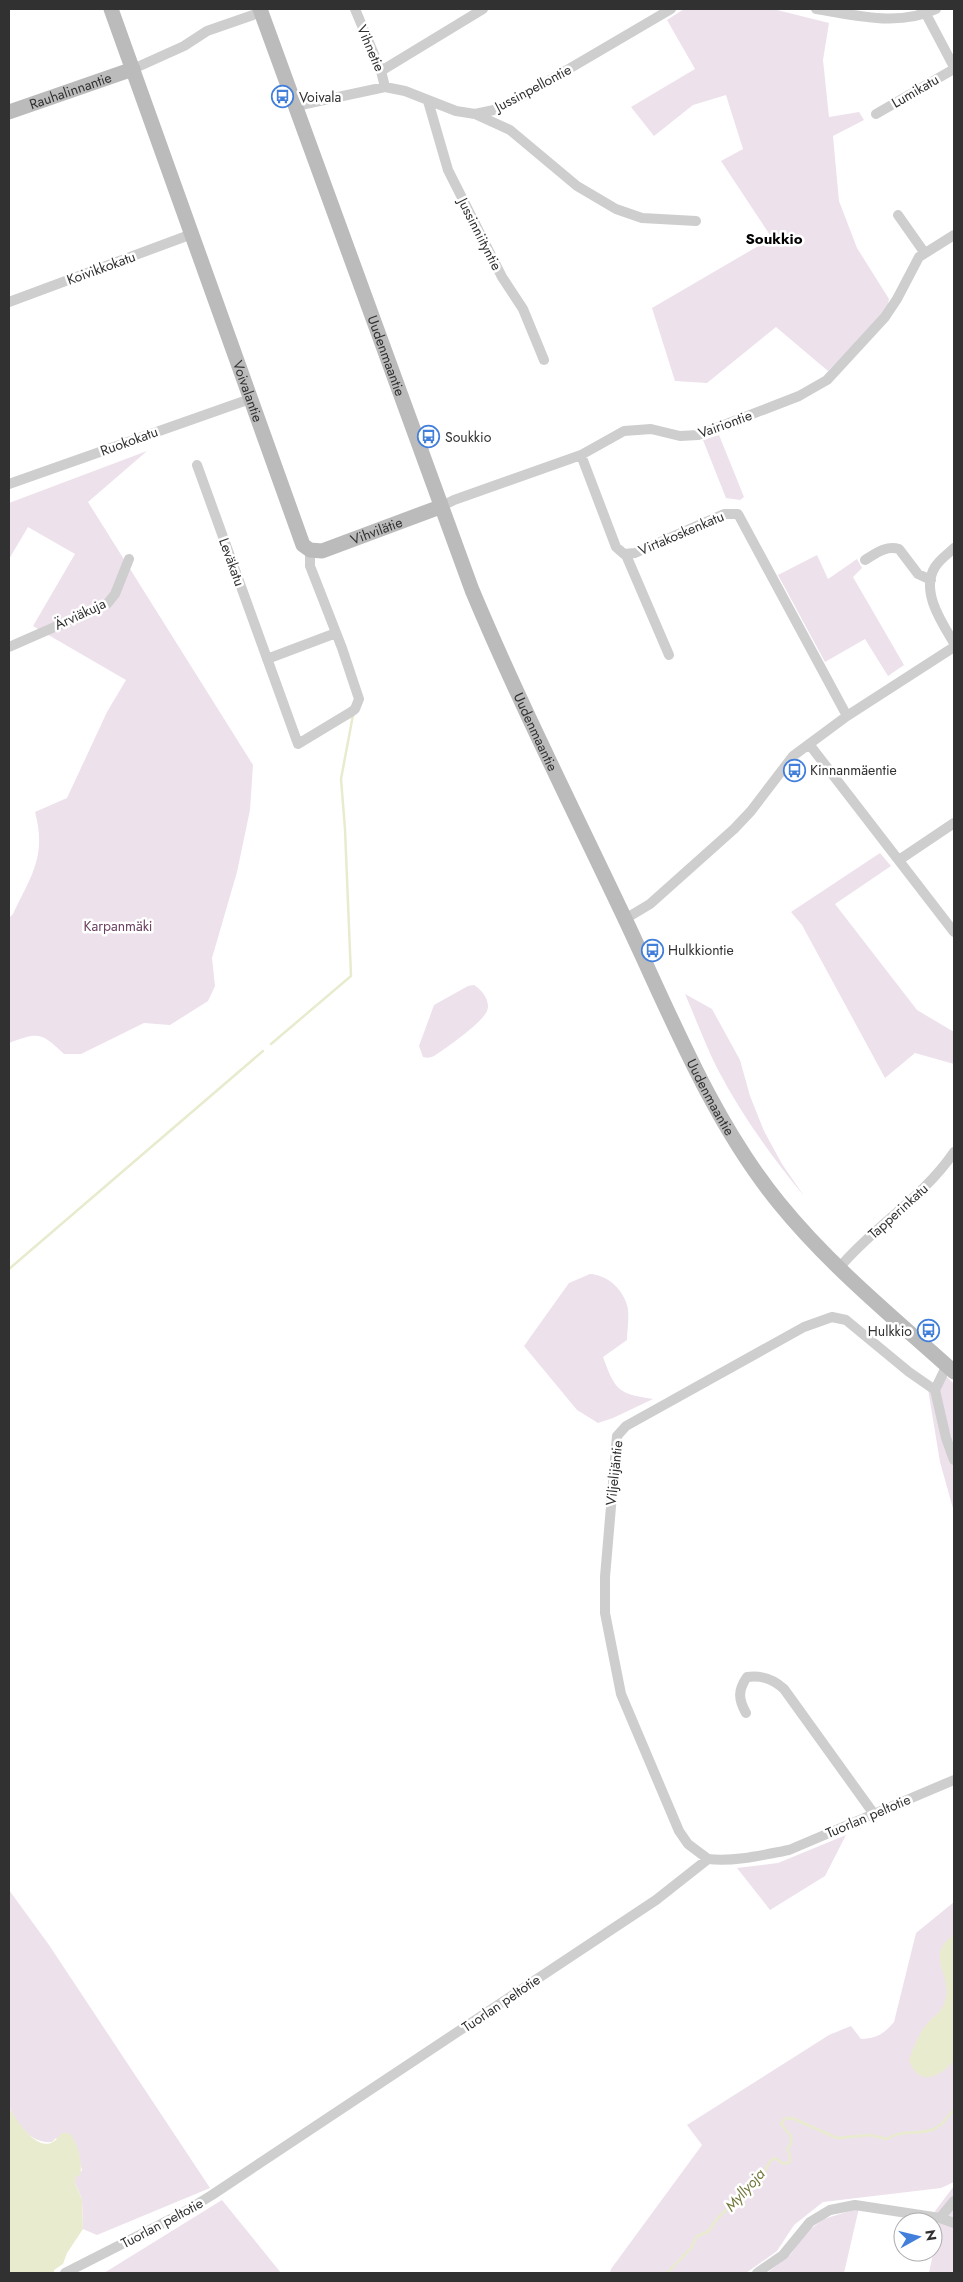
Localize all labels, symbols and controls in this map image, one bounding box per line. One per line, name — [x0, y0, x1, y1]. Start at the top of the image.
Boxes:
street label: Vihnetie — [352, 22, 390, 74]
street label: Jussinpellontie — [490, 59, 575, 117]
street label: Rauhalinnantie — [27, 67, 114, 114]
street label: Lumikatu — [888, 69, 942, 113]
bus stop icon: Voivala — [271, 85, 295, 109]
place label: Voivala — [299, 87, 341, 107]
street label: Jussinniityntie — [452, 193, 507, 274]
district label: Soukkio — [745, 228, 803, 250]
street label: Koivikkokatu — [64, 246, 138, 290]
street label: Uudenmaantie — [363, 312, 410, 399]
street label: Voivalantie — [228, 358, 268, 425]
street label: Vairiontie — [695, 405, 755, 443]
street label: Ruokokatu — [97, 421, 161, 461]
bus stop icon: Soukkio — [417, 425, 441, 449]
place label: Soukkio — [445, 427, 492, 447]
street label: Virtakoskenkatu — [635, 506, 727, 560]
street label: Vihvilätie — [347, 512, 405, 550]
street label: Leväkatu — [214, 535, 250, 589]
street label: Ärviäkuja — [51, 593, 109, 635]
street label: Uudenmaantie — [509, 689, 563, 774]
bus stop icon: Kinnanmäentie — [782, 758, 806, 782]
place label: Kinnanmäentie — [810, 760, 897, 780]
park label: Karpanmäki — [83, 916, 153, 936]
bus stop icon: Hulkkiontie — [640, 938, 664, 962]
place label: Hulkkiontie — [668, 940, 734, 960]
street label: Uudenmaantie — [682, 1055, 740, 1139]
street label: Tapperinkatu — [864, 1179, 932, 1243]
bus stop icon: Hulkkio — [916, 1319, 940, 1343]
place label: Hulkkio — [868, 1321, 912, 1341]
street label: Viljelijäntie — [601, 1439, 627, 1507]
street label: Tuorlan peltotie — [823, 1789, 913, 1843]
street label: Tuorlan peltotie — [458, 1969, 544, 2037]
water label: Myllyoja — [720, 2163, 771, 2216]
street label: Tuorlan peltotie — [117, 2193, 207, 2253]
north arrow — [893, 2212, 943, 2262]
text: N — [920, 2228, 942, 2242]

